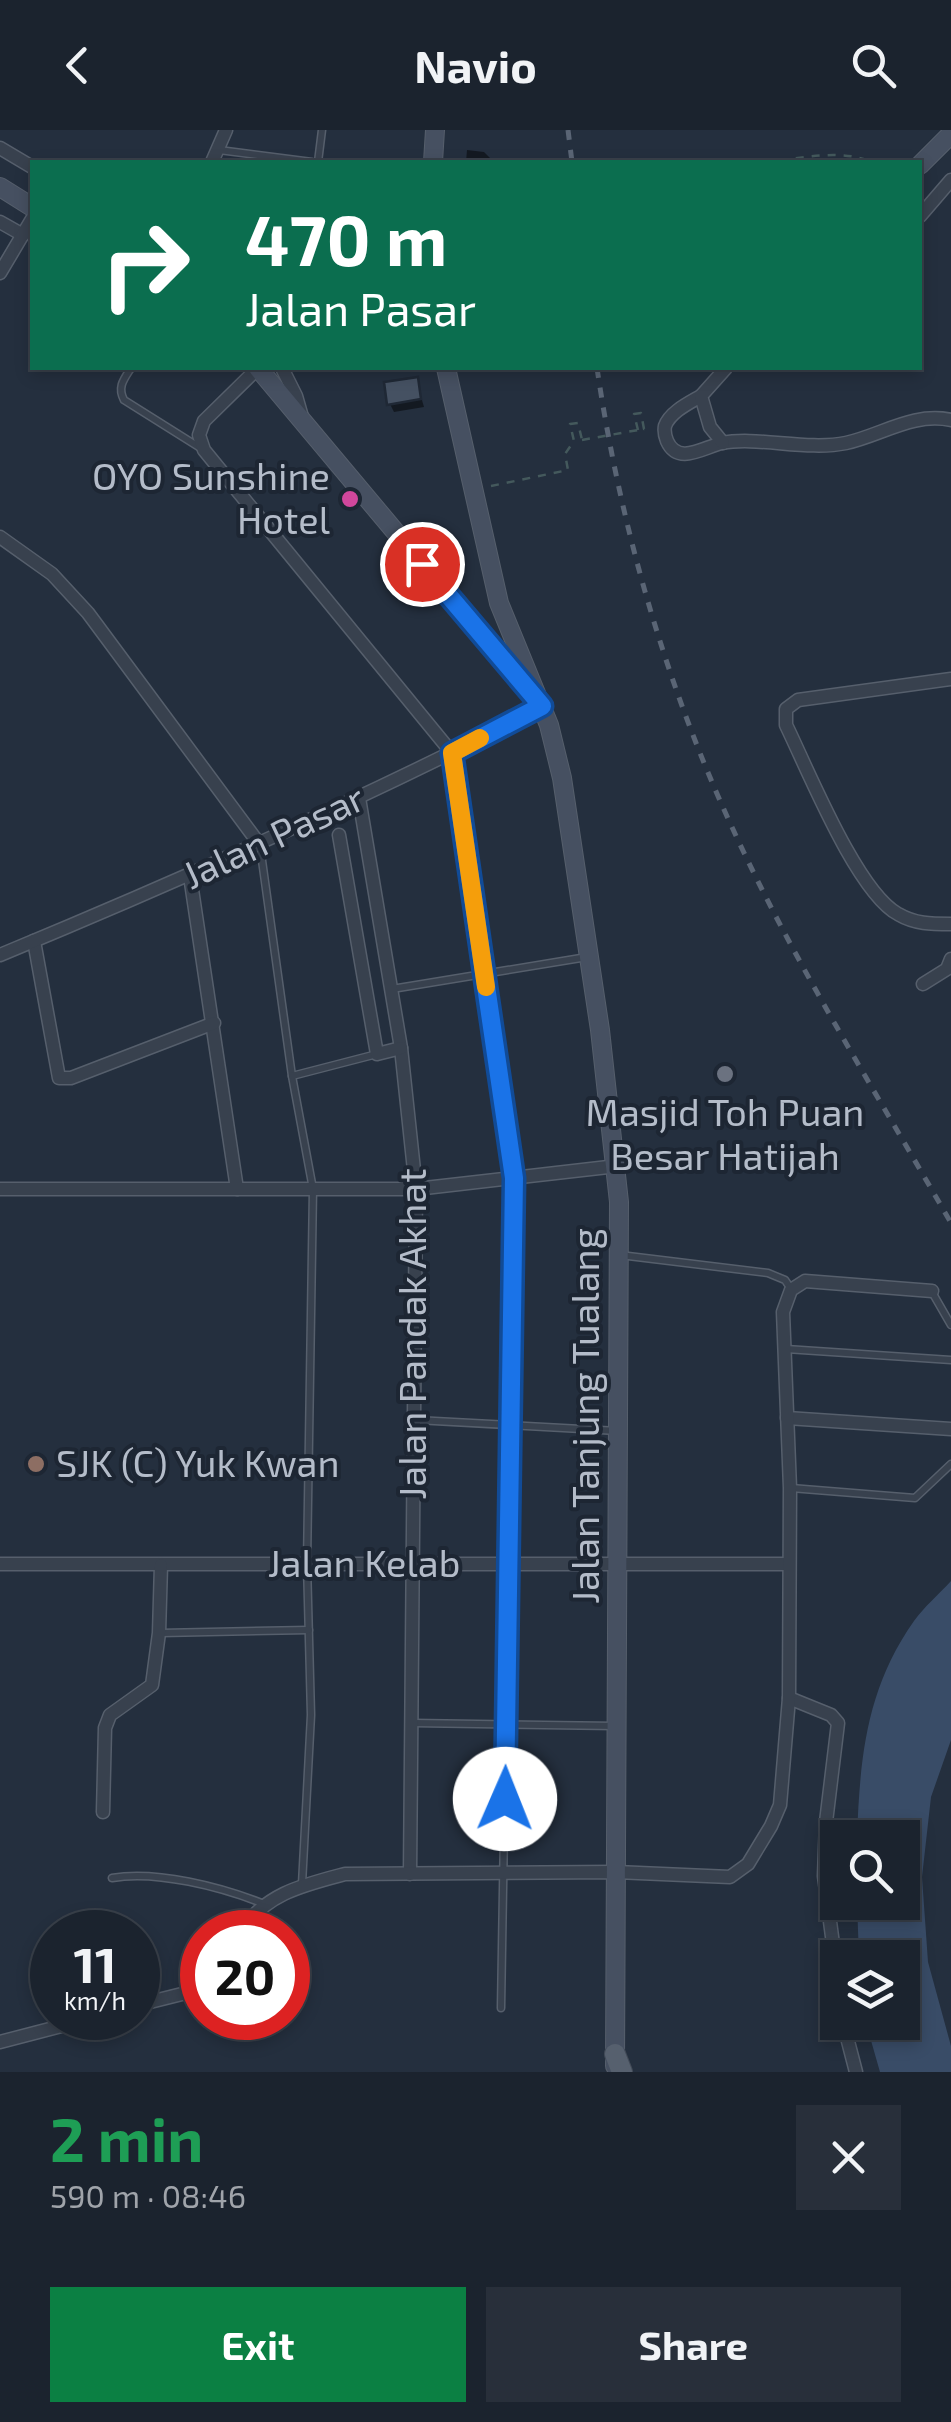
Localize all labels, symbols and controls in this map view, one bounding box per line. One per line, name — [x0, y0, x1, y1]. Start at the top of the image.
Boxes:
icon: back — [50, 38, 105, 93]
text: Navio — [414, 38, 537, 92]
icon: search — [846, 38, 901, 93]
text: 470 m — [245, 196, 448, 280]
icon: right — [80, 200, 210, 330]
text: Jalan Pasar — [245, 281, 476, 335]
place label: OYO Sunshine Hotel — [92, 452, 330, 542]
marker: OYO Sunshine Hotel — [339, 488, 361, 510]
pin — [380, 522, 465, 607]
icon: arrive — [395, 537, 450, 592]
street label: Jalan Pasar — [175, 773, 371, 897]
marker: Masjid Toh Puan Besar Hatijah — [714, 1063, 736, 1085]
place label: Masjid Toh Puan Besar Hatijah — [586, 1088, 864, 1178]
street label: Jalan Pandak Akhat — [388, 1168, 434, 1500]
street label: Jalan Tanjung Tualang — [561, 1228, 607, 1604]
place label: SJK (C) Yuk Kwan — [56, 1439, 340, 1485]
marker: SJK (C) Yuk Kwan — [25, 1453, 47, 1475]
street label: Jalan Kelab — [268, 1539, 460, 1585]
position arrow — [453, 1747, 557, 1851]
map controls — [820, 1820, 920, 2040]
button: search — [820, 1820, 920, 1920]
speed limit sign: 20 — [180, 1910, 310, 2040]
text: 11 — [73, 1933, 117, 1993]
button: layers — [820, 1940, 920, 2040]
text: km/h — [64, 1985, 126, 2015]
text: 2 min — [50, 2102, 203, 2174]
button: close — [796, 2105, 901, 2210]
text: 590 m · 08:46 — [50, 2176, 246, 2214]
button: Exit — [50, 2287, 466, 2402]
button: Share — [486, 2287, 901, 2402]

